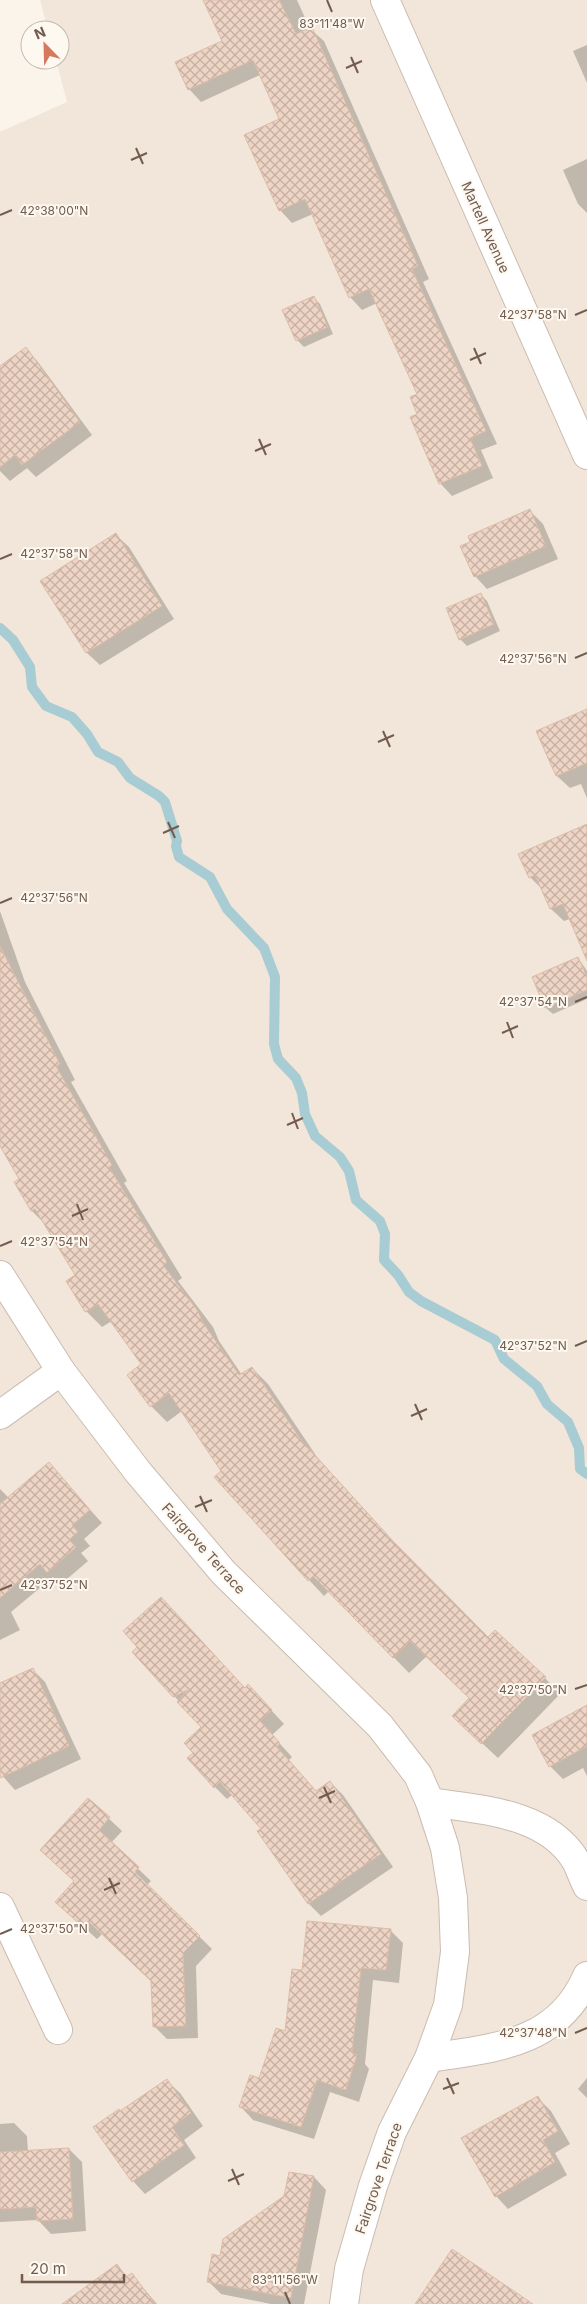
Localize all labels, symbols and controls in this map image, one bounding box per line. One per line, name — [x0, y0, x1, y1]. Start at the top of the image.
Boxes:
text: 83°11'48"W — [299, 16, 365, 31]
north arrow — [20, 20, 70, 70]
text: N — [31, 23, 48, 42]
street label: Martell Avenue — [458, 179, 514, 275]
text: 42°38'00"N — [20, 203, 88, 218]
text: 42°37'58"N — [499, 307, 567, 322]
text: 42°37'58"N — [20, 546, 88, 561]
text: 42°37'56"N — [499, 651, 567, 666]
text: 42°37'56"N — [20, 890, 88, 905]
text: 42°37'54"N — [499, 994, 567, 1009]
text: 42°37'54"N — [20, 1234, 88, 1249]
text: 42°37'52"N — [499, 1338, 567, 1353]
street label: Fairgrove Terrace — [159, 1499, 249, 1597]
text: 42°37'52"N — [20, 1577, 88, 1592]
text: 42°37'50"N — [499, 1682, 567, 1697]
text: 42°37'50"N — [20, 1921, 88, 1936]
text: 42°37'48"N — [499, 2025, 567, 2040]
street label: Fairgrove Terrace — [351, 2120, 405, 2236]
scale bar — [22, 2252, 125, 2284]
text: 20 m — [30, 2259, 66, 2278]
text: 83°11'56"W — [252, 2272, 318, 2287]

